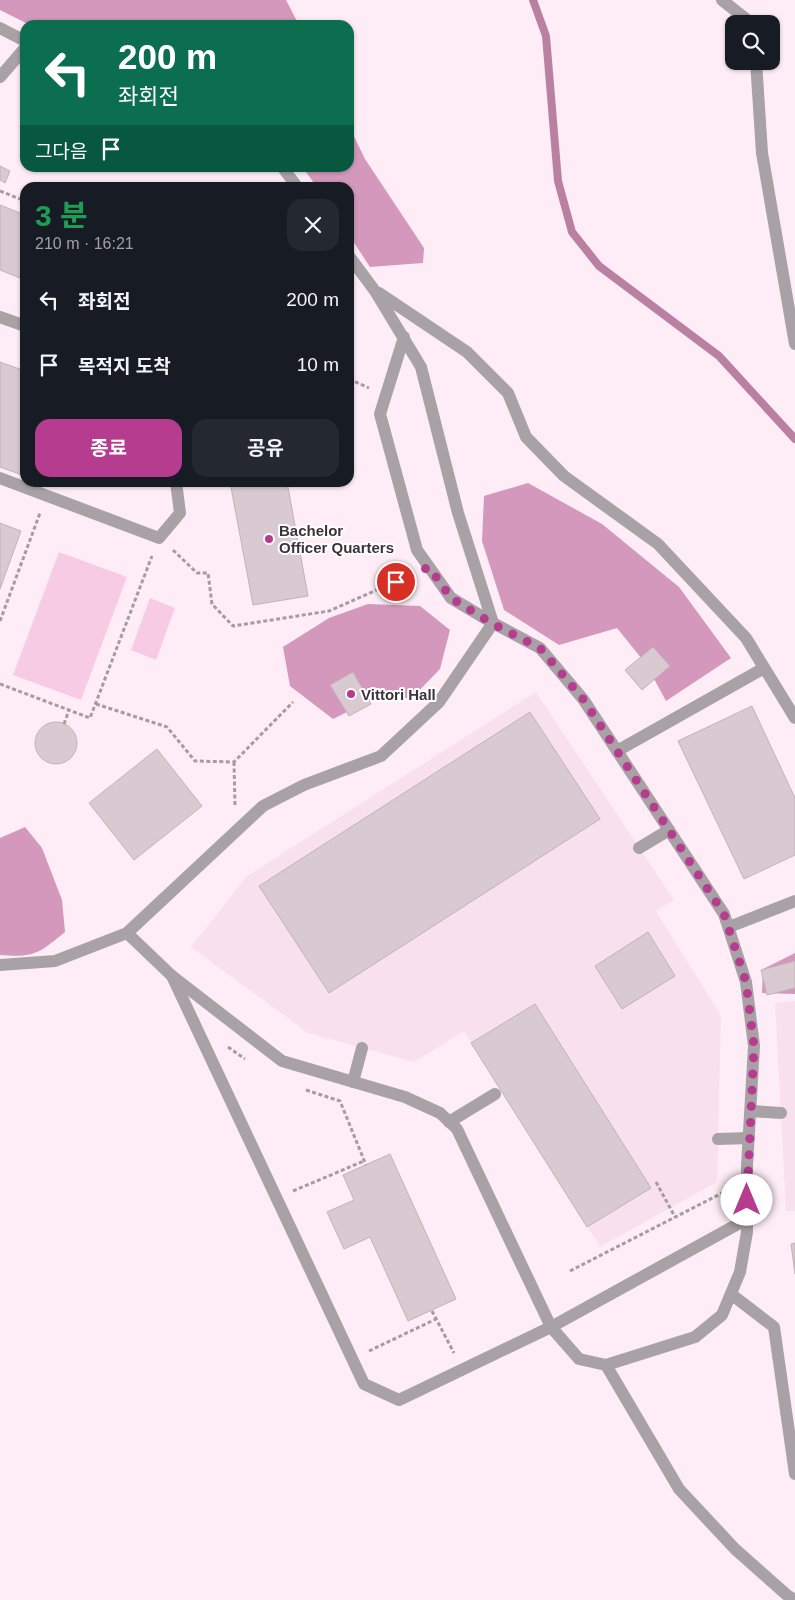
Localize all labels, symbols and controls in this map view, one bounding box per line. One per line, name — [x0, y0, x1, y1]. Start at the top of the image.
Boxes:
map controls — [725, 15, 780, 70]
button: search — [725, 15, 780, 70]
text: 200 m — [118, 37, 217, 76]
icon: left — [35, 40, 100, 105]
text: 좌회전 — [118, 84, 179, 109]
icon: arrive — [97, 135, 125, 163]
text: 그다음 — [35, 141, 87, 162]
text: 3 분 — [35, 199, 88, 232]
button: close — [287, 199, 339, 251]
text: 210 m · 16:21 — [35, 235, 134, 252]
icon: left — [35, 286, 63, 314]
text: 200 m — [286, 289, 339, 310]
text: 좌회전 — [78, 291, 130, 312]
icon: arrive — [35, 351, 63, 379]
text: 10 m — [297, 354, 339, 375]
text: 목적지 도착 — [78, 356, 171, 377]
button: 종료 — [35, 419, 182, 477]
button: 공유 — [192, 419, 339, 477]
place label: Bachelor Officer Quarters — [279, 522, 394, 556]
marker: Bachelor Officer Quarters — [263, 533, 275, 545]
pin — [375, 561, 417, 603]
icon: arrive — [382, 568, 410, 596]
place label: Vittori Hall — [361, 686, 436, 703]
marker: Vittori Hall — [345, 688, 357, 700]
position arrow — [720, 1173, 772, 1225]

